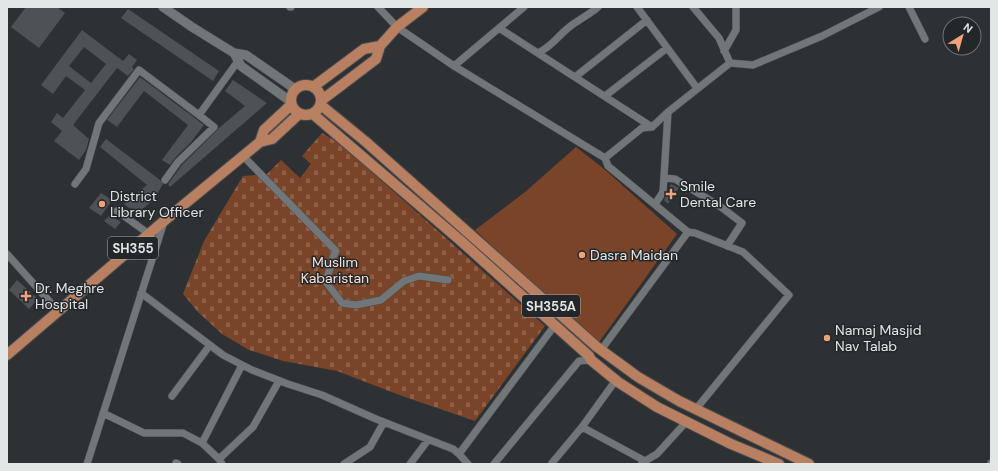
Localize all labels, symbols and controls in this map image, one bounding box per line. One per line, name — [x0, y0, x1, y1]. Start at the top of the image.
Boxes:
north arrow — [942, 16, 982, 56]
text: N — [961, 20, 975, 36]
place label: Smile Dental Care — [680, 177, 756, 211]
place label: District Library Officer — [110, 187, 204, 221]
marker: Smile Dental Care — [665, 188, 677, 200]
marker: District Library Officer — [97, 199, 107, 209]
road number: SH355 — [108, 237, 158, 259]
place label: Dasra Maidan — [590, 246, 678, 264]
marker: Dasra Maidan — [577, 250, 587, 260]
park label: Muslim Kabaristan — [301, 253, 369, 287]
place label: Dr. Meghre Hospital — [35, 279, 104, 313]
marker: Dr. Meghre Hospital — [20, 290, 32, 302]
road number: SH355A — [522, 295, 580, 317]
place label: Namaj Masjid Nav Talab — [835, 321, 921, 355]
marker: Namaj Masjid Nav Talab — [822, 333, 832, 343]

